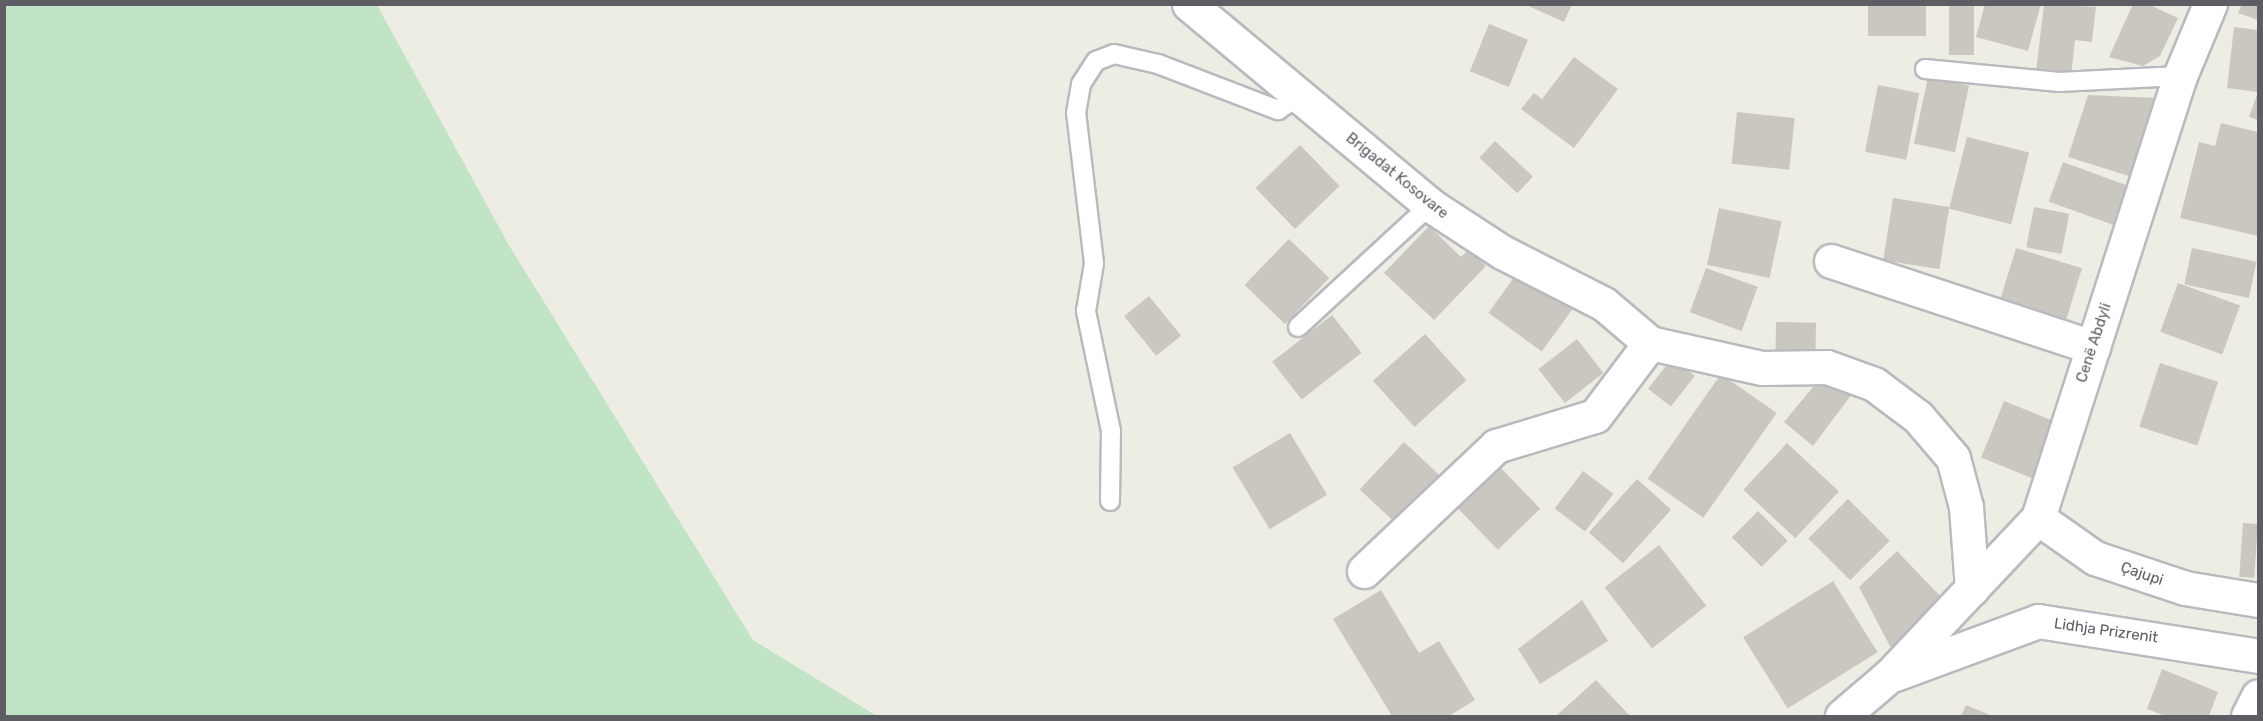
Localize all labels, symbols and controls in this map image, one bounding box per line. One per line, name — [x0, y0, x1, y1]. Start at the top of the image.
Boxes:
street label: Brigadat Kosovare — [1342, 129, 1452, 223]
street label: Cenë Abdyli — [2073, 301, 2115, 385]
street label: Çajupi — [2118, 558, 2166, 590]
street label: Lidhja Prizrenit — [2053, 615, 2159, 647]

